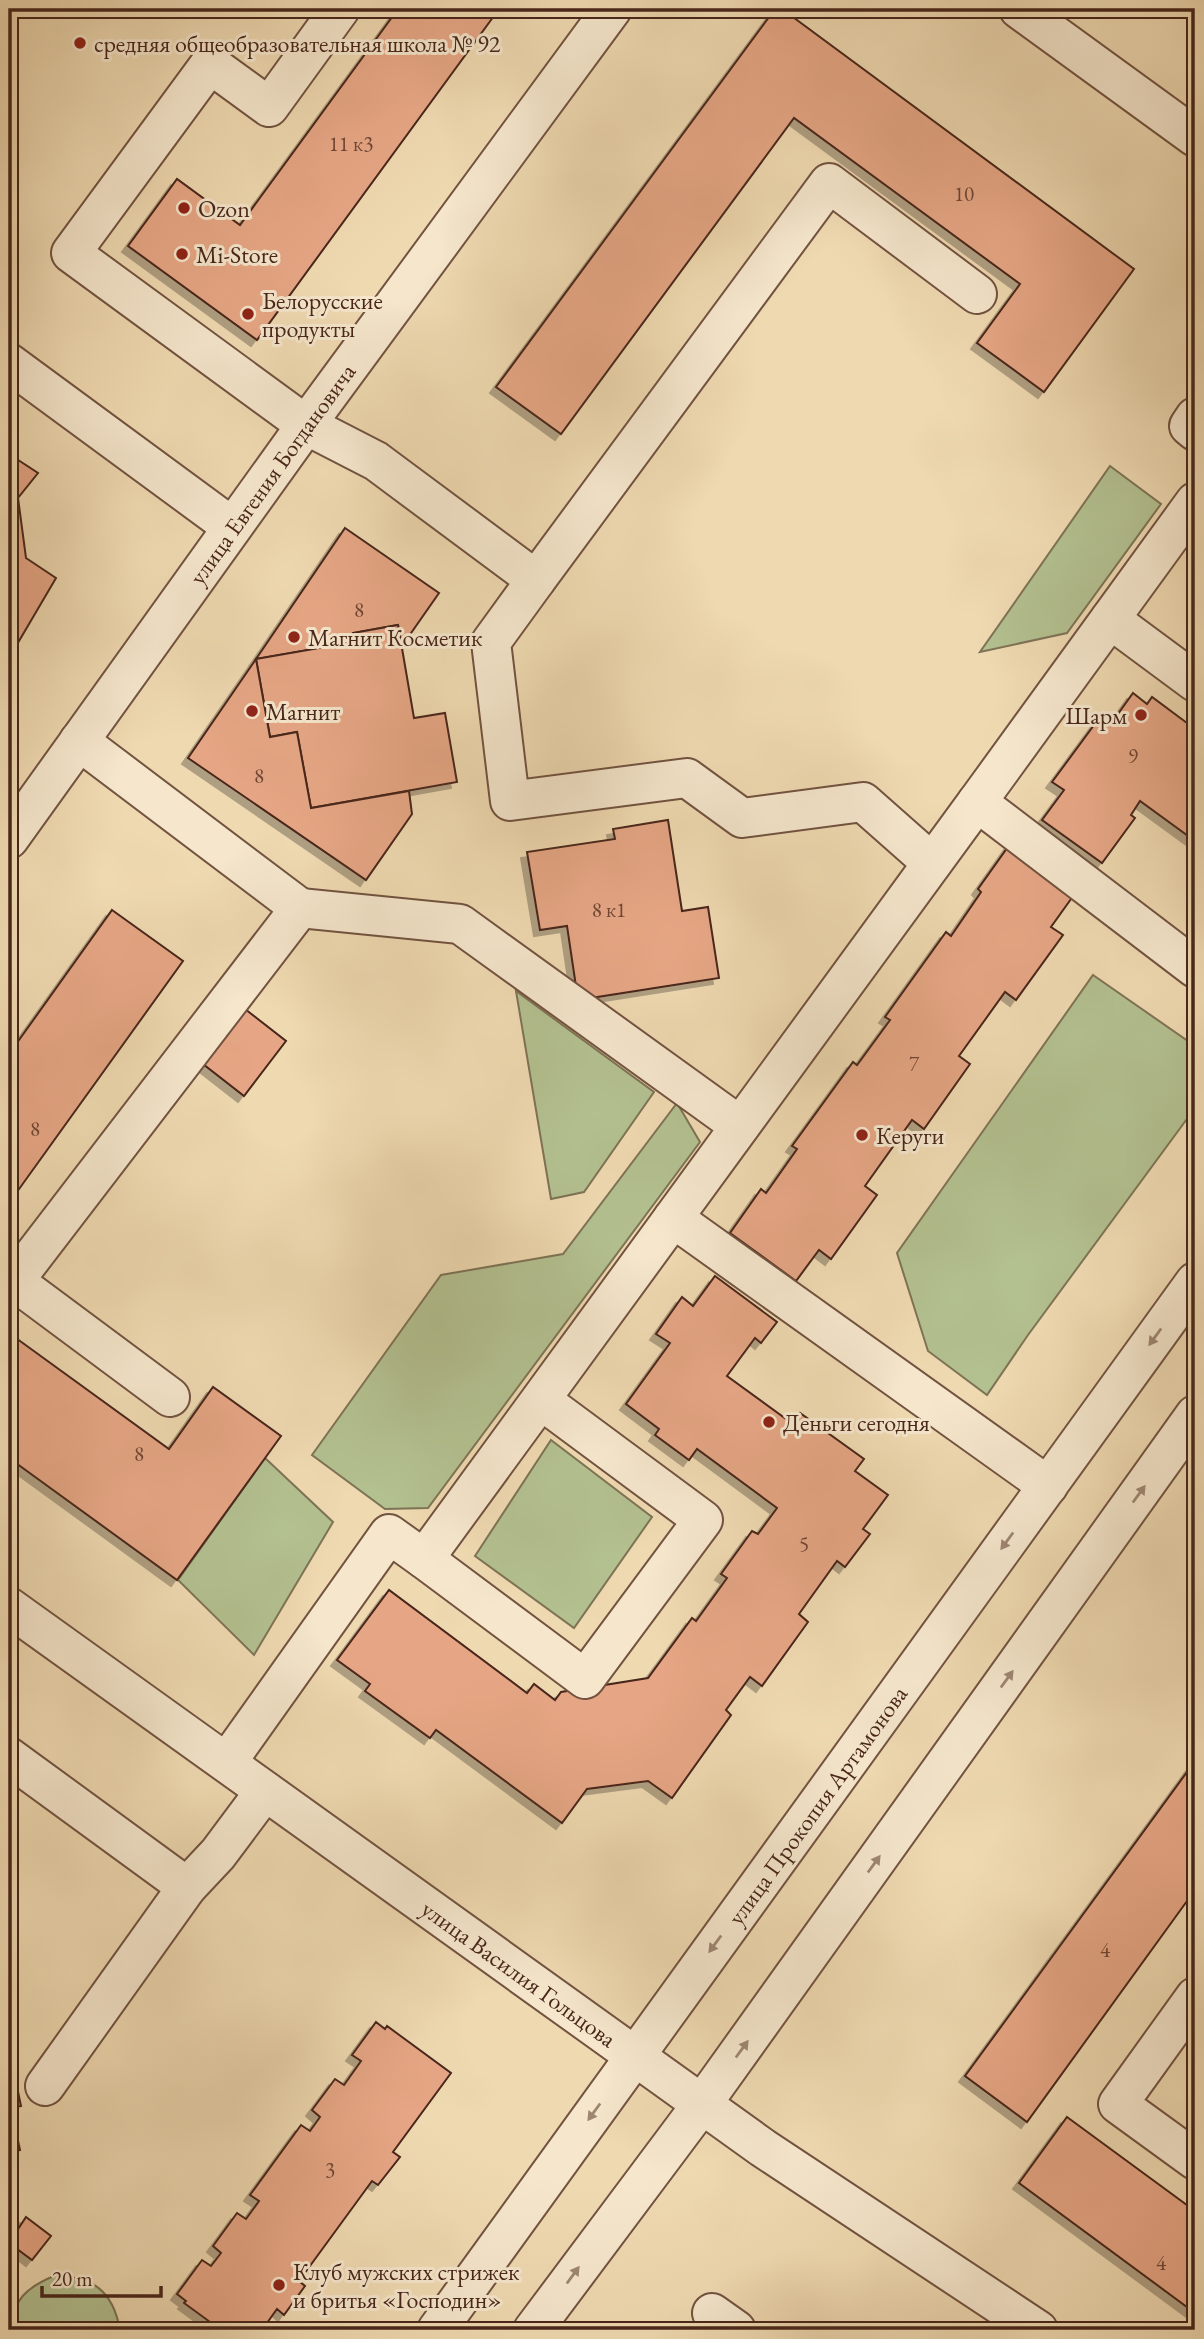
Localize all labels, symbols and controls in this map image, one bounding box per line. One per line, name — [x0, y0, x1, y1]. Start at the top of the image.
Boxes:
place label: средняя общеобразовательная школа № 92 — [94, 28, 501, 59]
marker: средняя общеобразовательная школа № 92 — [72, 35, 88, 51]
house number: 11 к3 — [329, 130, 373, 157]
house number: 10 — [954, 180, 974, 207]
place label: Ozon — [198, 193, 250, 224]
marker: Ozon — [176, 200, 192, 216]
place label: Mi-Store — [196, 239, 278, 270]
marker: Mi-Store — [174, 246, 190, 262]
place label: Белорусские продукты — [262, 285, 383, 344]
marker: Белорусские продукты — [240, 306, 256, 322]
street label: улица Евгения Богдановича — [181, 357, 362, 590]
house number: 8 — [354, 596, 364, 623]
place label: Магнит Косметик — [308, 622, 483, 653]
marker: Магнит Косметик — [286, 629, 302, 645]
place label: Магнит — [266, 696, 340, 727]
place label: Шарм — [1065, 700, 1127, 731]
marker: Магнит — [244, 703, 260, 719]
marker: Шарм — [1133, 707, 1149, 723]
house number: 9 — [1128, 742, 1138, 769]
house number: 8 — [254, 762, 264, 789]
house number: 8 к1 — [592, 896, 626, 923]
house number: 7 — [909, 1050, 920, 1077]
house number: 8 — [30, 1115, 40, 1142]
place label: Керуги — [876, 1120, 945, 1151]
marker: Керуги — [854, 1127, 870, 1143]
one-way arrow — [1148, 1328, 1162, 1346]
place label: Деньги сегодня — [783, 1407, 930, 1438]
marker: Деньги сегодня — [761, 1414, 777, 1430]
house number: 8 — [134, 1440, 144, 1467]
one-way arrow — [1132, 1485, 1146, 1503]
house number: 5 — [799, 1530, 809, 1557]
one-way arrow — [1001, 1532, 1015, 1550]
one-way arrow — [1000, 1670, 1014, 1688]
street label: улица Прокопия Артамонова — [720, 1679, 914, 1931]
one-way arrow — [867, 1855, 881, 1873]
street label: улица Василия Гольцова — [416, 1893, 623, 2054]
one-way arrow — [708, 1934, 723, 1952]
house number: 4 — [1100, 1936, 1111, 1963]
one-way arrow — [735, 2040, 749, 2058]
one-way arrow — [587, 2103, 601, 2121]
house number: 3 — [325, 2156, 335, 2183]
house number: 4 — [1156, 2249, 1167, 2276]
scale bar — [42, 2255, 161, 2299]
place label: Клуб мужских стрижек и бритья «Господин» — [293, 2256, 520, 2315]
text: 20 m — [52, 2265, 93, 2292]
one-way arrow — [566, 2266, 580, 2284]
marker: Клуб мужских стрижек и бритья «Господин» — [271, 2277, 287, 2293]

